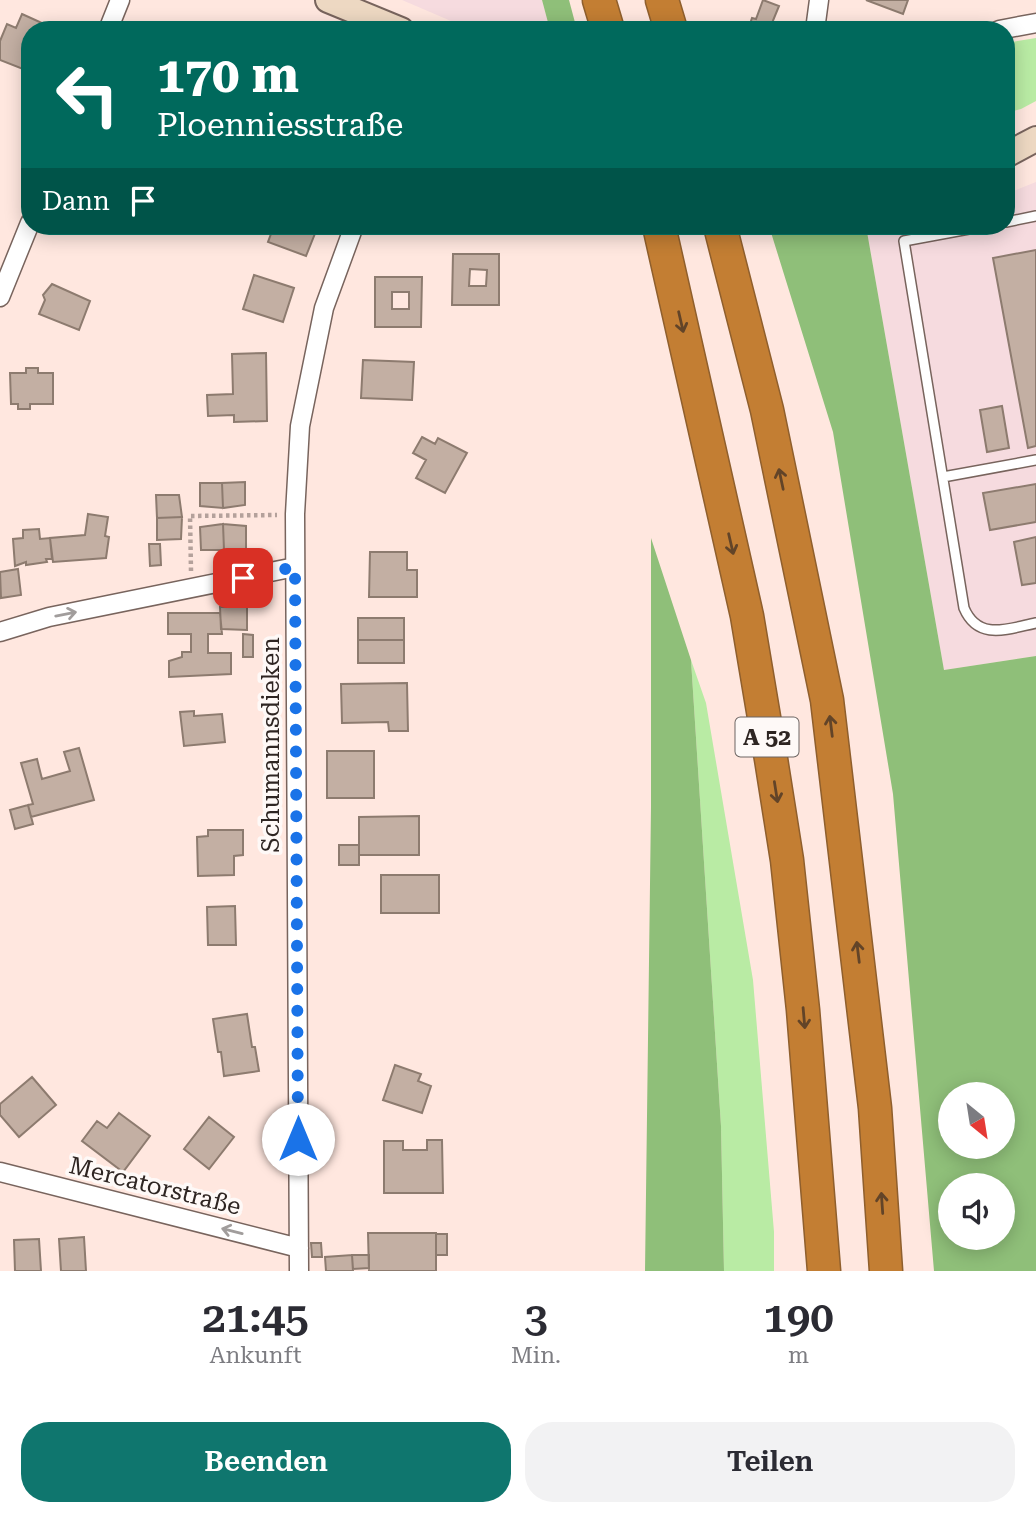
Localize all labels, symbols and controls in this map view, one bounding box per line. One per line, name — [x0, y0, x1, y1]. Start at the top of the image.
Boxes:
text: 170 m — [157, 47, 299, 104]
icon: left — [42, 49, 133, 140]
text: Ploenniesstraße — [157, 106, 403, 144]
icon: arrive — [124, 182, 162, 220]
text: Dann — [42, 186, 110, 216]
one-way arrow — [675, 310, 688, 333]
one-way arrow — [774, 468, 788, 491]
one-way arrow — [724, 532, 738, 555]
pin — [213, 548, 273, 608]
icon: arrive — [224, 559, 262, 597]
one-way arrow — [54, 606, 77, 620]
street label: Schumannsdieken — [257, 637, 285, 853]
one-way arrow — [824, 715, 837, 738]
road number: A 52 — [736, 718, 798, 757]
one-way arrow — [770, 780, 783, 803]
one-way arrow — [851, 941, 864, 964]
one-way arrow — [798, 1006, 811, 1029]
north arrow — [938, 1082, 1015, 1158]
map controls — [938, 1082, 1015, 1250]
position arrow — [261, 1102, 335, 1176]
street label: Mercatorstraße — [66, 1151, 244, 1221]
button: sound — [938, 1173, 1015, 1250]
one-way arrow — [875, 1192, 888, 1215]
one-way arrow — [221, 1224, 244, 1237]
text: 21:45 — [202, 1293, 309, 1342]
text: 3 — [524, 1293, 548, 1342]
text: 190 — [763, 1293, 834, 1342]
text: Ankunft — [209, 1342, 302, 1369]
text: Min. — [511, 1342, 561, 1369]
text: m — [788, 1342, 809, 1369]
button: Beenden — [21, 1422, 511, 1502]
button: Teilen — [525, 1422, 1015, 1502]

